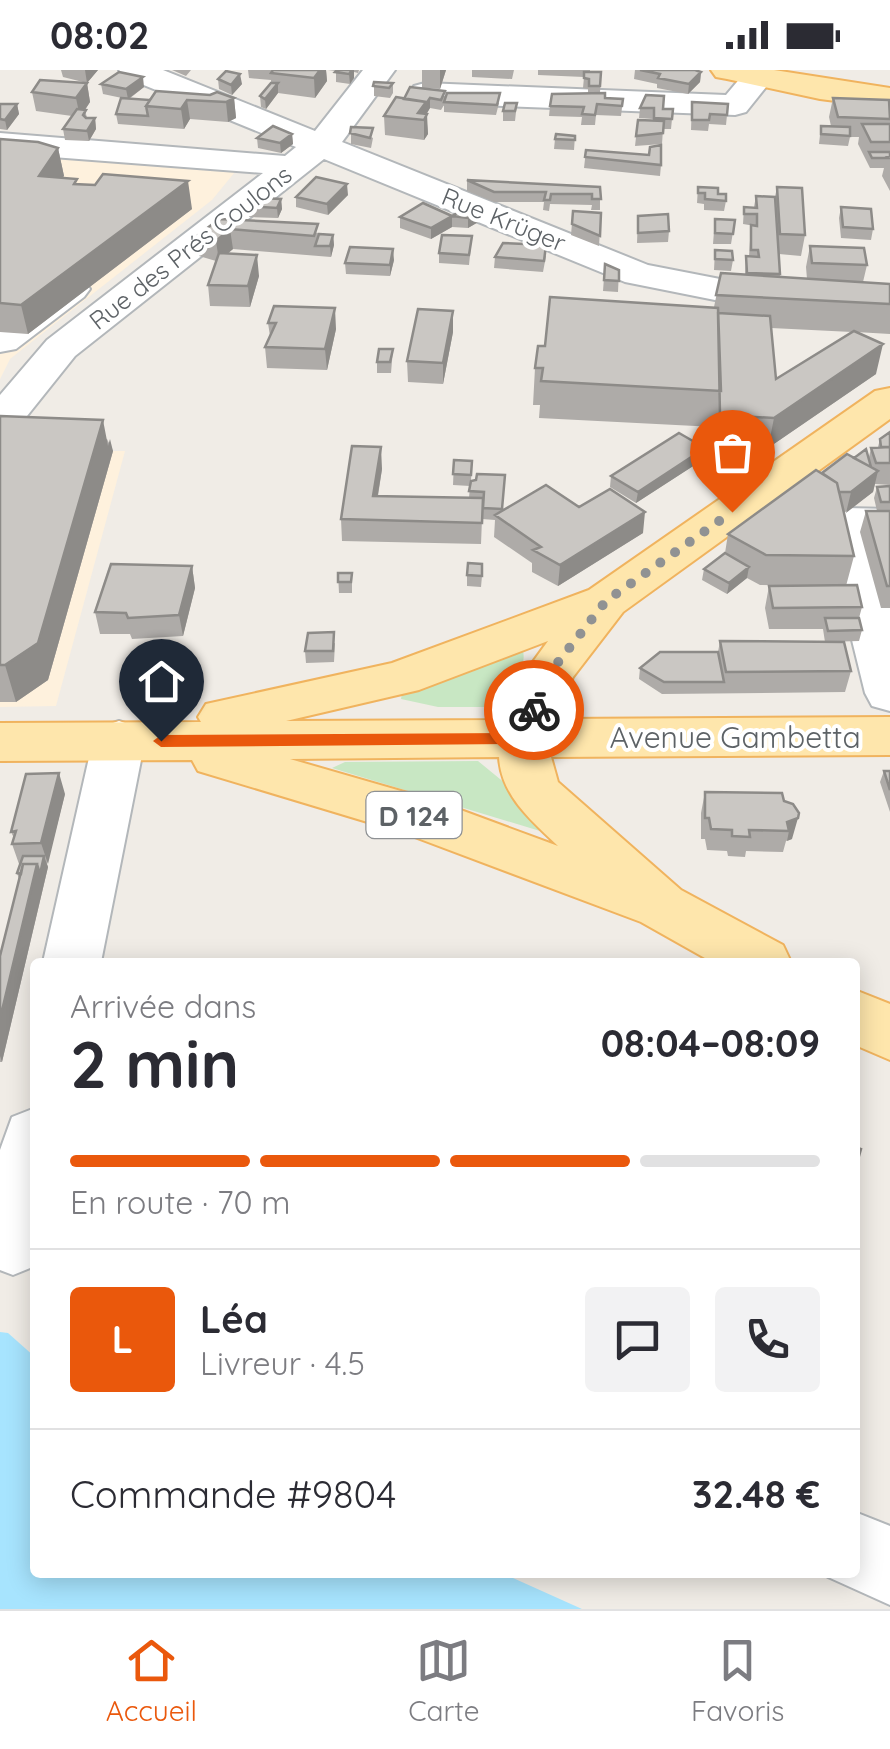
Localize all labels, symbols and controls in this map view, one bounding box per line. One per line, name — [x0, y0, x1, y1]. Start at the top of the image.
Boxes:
text: 08:02 — [50, 11, 149, 59]
street label: Rue des Prés Coulons — [83, 158, 297, 336]
street label: Rue Krüger — [438, 180, 571, 258]
pin — [690, 410, 775, 513]
icon: bag — [705, 425, 760, 480]
pin — [119, 639, 204, 742]
icon: home — [134, 654, 189, 709]
courier — [484, 660, 584, 760]
icon: bike — [507, 683, 562, 738]
street label: Avenue Gambetta — [609, 718, 861, 756]
road number: D 124 — [366, 792, 462, 838]
text: Arrivée dans — [70, 986, 256, 1026]
text: 08:04–08:09 — [601, 1019, 820, 1067]
text: 2 min — [70, 1023, 239, 1104]
text: En route · 70 m — [70, 1182, 290, 1222]
button: chat — [585, 1287, 690, 1392]
button: phone — [715, 1287, 820, 1392]
text: Léa — [200, 1295, 268, 1343]
text: L — [112, 1315, 133, 1363]
text: Livreur · 4.5 — [200, 1343, 365, 1383]
text: Commande #9804 — [70, 1470, 396, 1518]
text: 32.48 € — [692, 1470, 820, 1518]
tab: Accueil — [106, 1633, 197, 1728]
tab: Carte — [408, 1633, 480, 1728]
tab: Favoris — [691, 1633, 784, 1728]

